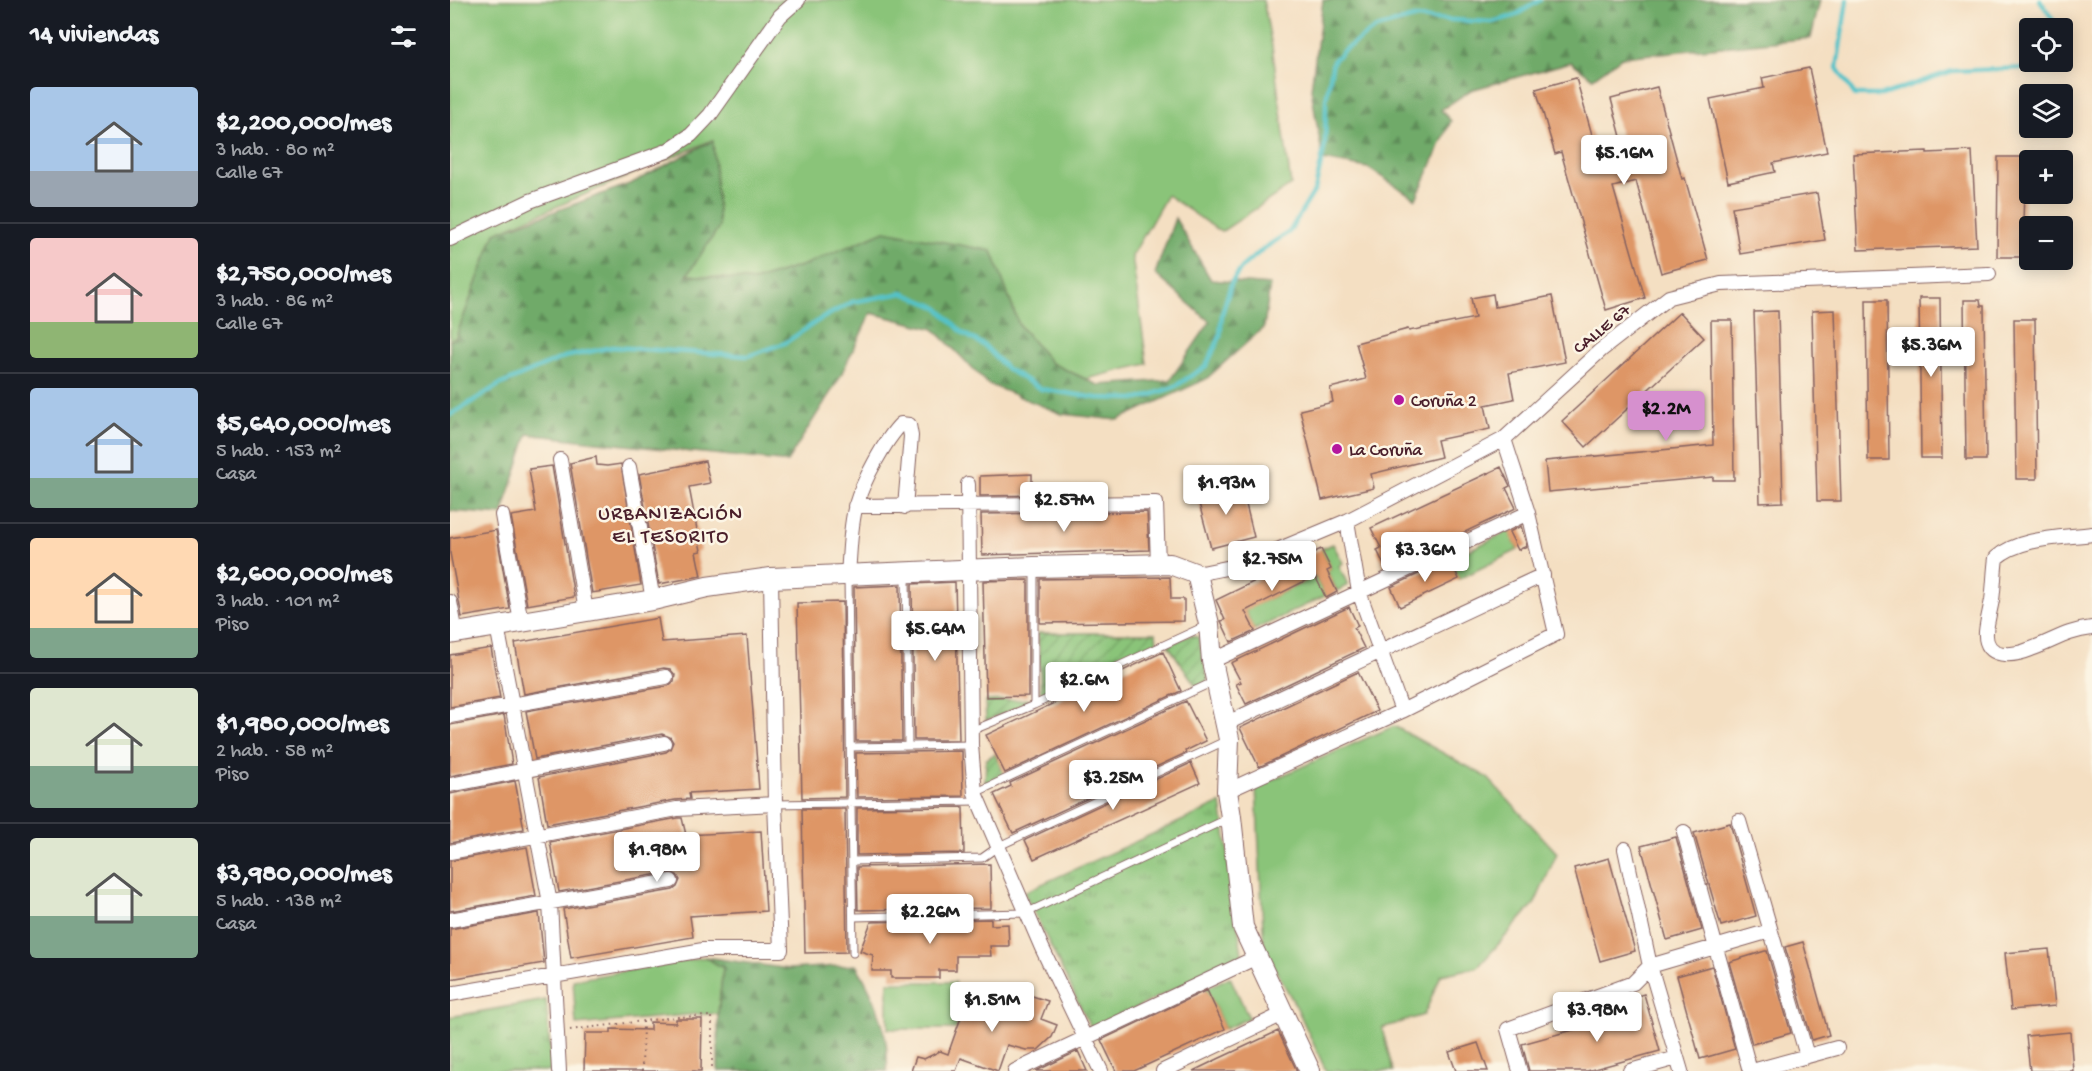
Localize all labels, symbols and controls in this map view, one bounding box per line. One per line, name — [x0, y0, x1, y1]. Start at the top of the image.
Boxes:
map controls — [2019, 18, 2073, 270]
button: locate — [2019, 18, 2073, 72]
icon: filters — [387, 20, 420, 53]
text: 14 viviendas — [30, 21, 158, 52]
button: layers — [2019, 84, 2073, 138]
text: $2,200,000/mes — [216, 109, 391, 140]
icon: home — [78, 111, 150, 183]
pin: $5.16M — [1575, 135, 1673, 186]
text: 3 hab. · 80 m² — [216, 140, 335, 163]
text: $5.16M — [1595, 143, 1653, 166]
button: + — [2019, 150, 2073, 204]
text: Calle 67 — [216, 163, 282, 186]
button: − — [2019, 216, 2073, 270]
text: $2,750,000/mes — [216, 260, 391, 291]
icon: home — [78, 262, 150, 334]
text: 3 hab. · 86 m² — [216, 291, 334, 314]
street label: CALLE 67 — [1570, 300, 1636, 359]
text: Calle 67 — [216, 314, 282, 337]
pin: $5.36M — [1882, 327, 1980, 378]
text: $5.36M — [1901, 335, 1961, 358]
pin: $2.2M — [1624, 391, 1708, 442]
place label: Coruña 2 — [1411, 392, 1477, 413]
marker: Coruña 2 — [1392, 393, 1406, 407]
text: $2.2M — [1642, 399, 1690, 422]
text: $5,640,000/mes — [216, 410, 390, 441]
icon: home — [78, 412, 150, 484]
text: 5 hab. · 153 m² — [216, 441, 342, 464]
place label: La Coruña — [1349, 441, 1423, 462]
marker: La Coruña — [1330, 442, 1344, 456]
text: Casa — [216, 464, 256, 487]
pin: $1.93M — [1177, 465, 1275, 516]
text: $1.93M — [1197, 473, 1255, 496]
pin: $2.57M — [1015, 482, 1113, 533]
text: $2.57M — [1034, 490, 1094, 513]
district label: URBANIZACIÓN EL TESORITO — [598, 504, 744, 550]
pin: $3.36M — [1376, 532, 1474, 583]
text: $3.36M — [1395, 540, 1455, 563]
pin: $2.75M — [1223, 541, 1321, 592]
text: $2.75M — [1242, 549, 1302, 572]
text: $2,600,000/mes — [216, 560, 391, 591]
icon: home — [78, 562, 150, 634]
text: 3 hab. · 101 m² — [216, 591, 340, 614]
pin: $5.64M — [886, 611, 984, 662]
text: Piso — [216, 614, 249, 637]
text: $5.64M — [905, 619, 965, 642]
pin: $2.6M — [1042, 662, 1126, 713]
text: $2.6M — [1059, 670, 1109, 693]
text: $1,980,000/mes — [216, 710, 389, 741]
icon: home — [78, 712, 150, 784]
text: 2 hab. · 58 m² — [216, 741, 333, 764]
pin: $3.25M — [1064, 760, 1162, 811]
text: Piso — [216, 764, 249, 787]
text: $3.25M — [1083, 768, 1143, 791]
pin: $1.98M — [608, 832, 706, 883]
text: $1.98M — [628, 840, 686, 863]
text: $3,980,000/mes — [216, 860, 392, 891]
icon: home — [78, 862, 150, 934]
text: 5 hab. · 138 m² — [216, 891, 342, 914]
pin: $2.26M — [881, 894, 979, 945]
text: $2.26M — [901, 902, 959, 925]
text: Casa — [216, 914, 256, 937]
pin: $1.51M — [943, 982, 1041, 1033]
text: $1.51M — [964, 990, 1020, 1013]
pin: $3.98M — [1548, 992, 1646, 1043]
text: $3.98M — [1567, 1000, 1627, 1023]

